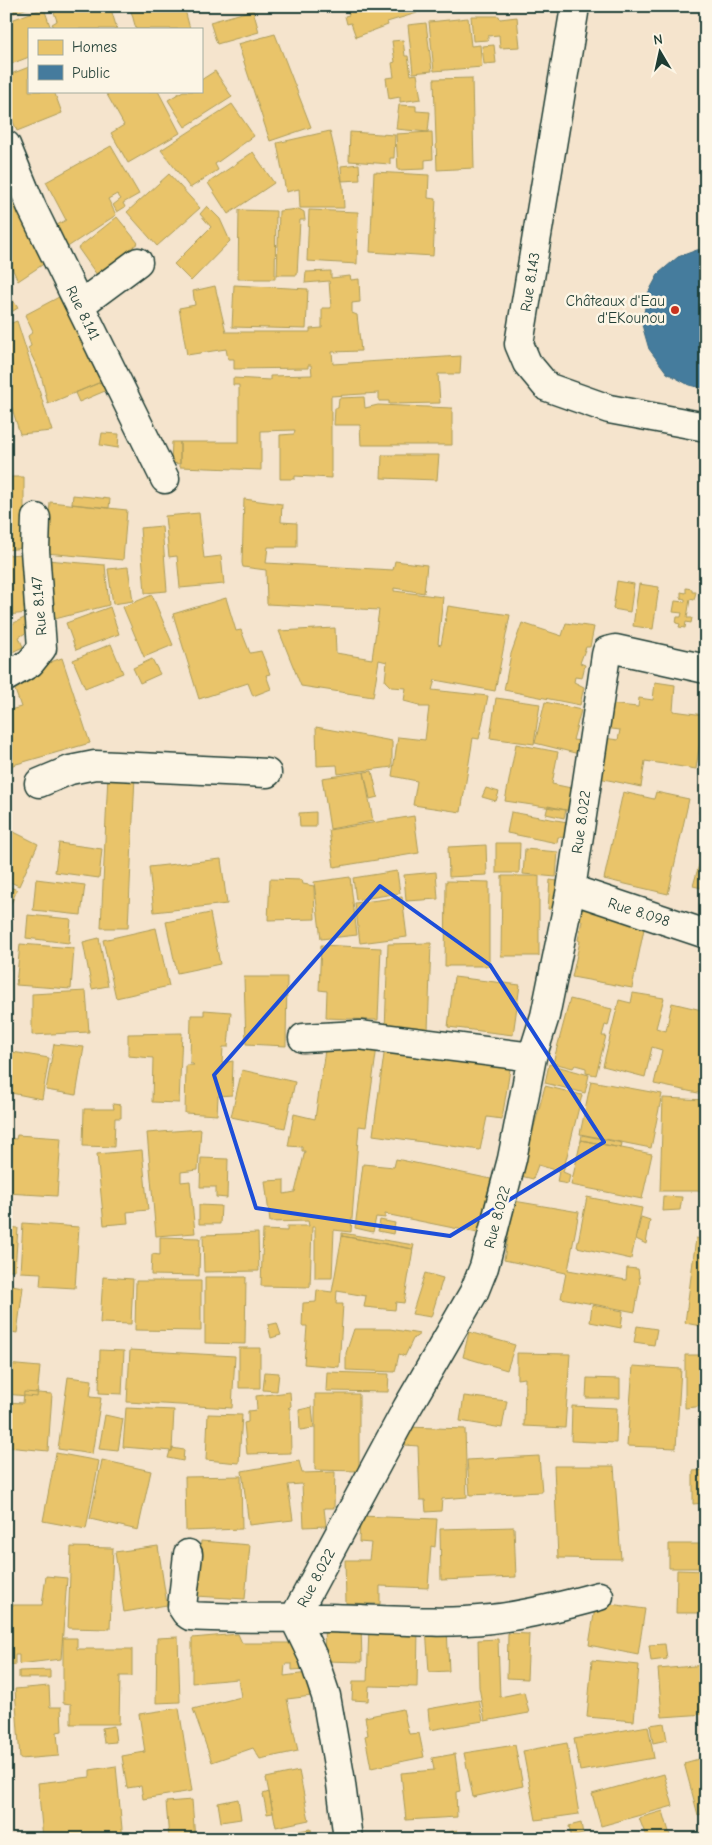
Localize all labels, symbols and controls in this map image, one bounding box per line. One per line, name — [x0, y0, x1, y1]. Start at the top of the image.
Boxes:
legend — [28, 28, 202, 92]
north arrow — [634, 28, 684, 78]
text: N — [652, 31, 664, 49]
text: Homes — [72, 38, 117, 56]
text: Public — [72, 64, 110, 82]
street label: Rue 8.143 — [516, 251, 544, 313]
street label: Rue 8.141 — [62, 283, 104, 343]
place label: Châteaux d'Eau d'EKounou — [566, 292, 665, 327]
marker: Châteaux d'Eau d'EKounou — [669, 304, 681, 316]
street label: Rue 8.147 — [27, 576, 51, 636]
street label: Rue 8.022 — [568, 789, 594, 855]
street label: Rue 8.098 — [606, 894, 672, 930]
street label: Rue 8.022 — [480, 1184, 514, 1250]
street label: Rue 8.022 — [293, 1546, 339, 1610]

